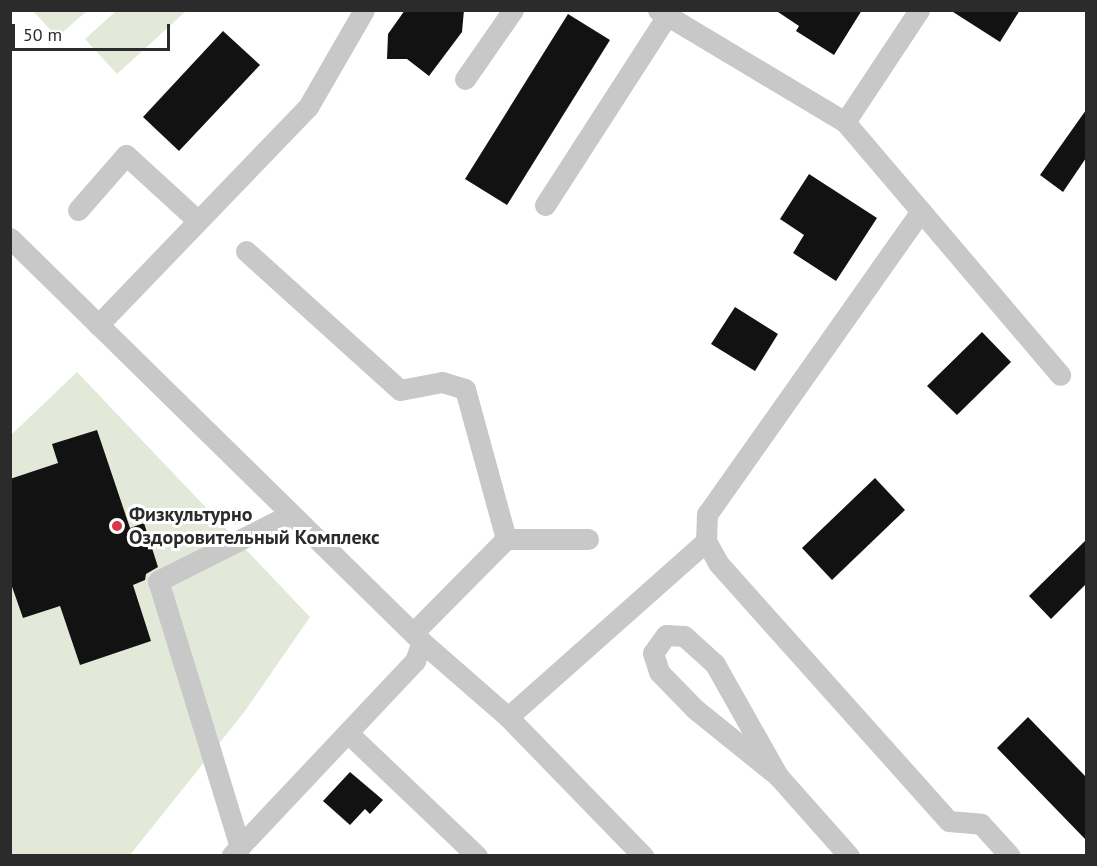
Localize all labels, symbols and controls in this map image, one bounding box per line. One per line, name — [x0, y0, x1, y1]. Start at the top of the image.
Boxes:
scale bar — [15, 12, 172, 50]
text: 50 m — [23, 23, 62, 46]
place label: Физкультурно Оздоровительный Комплекс — [129, 502, 380, 549]
marker: Физкультурно Оздоровительный Комплекс — [110, 519, 124, 533]

